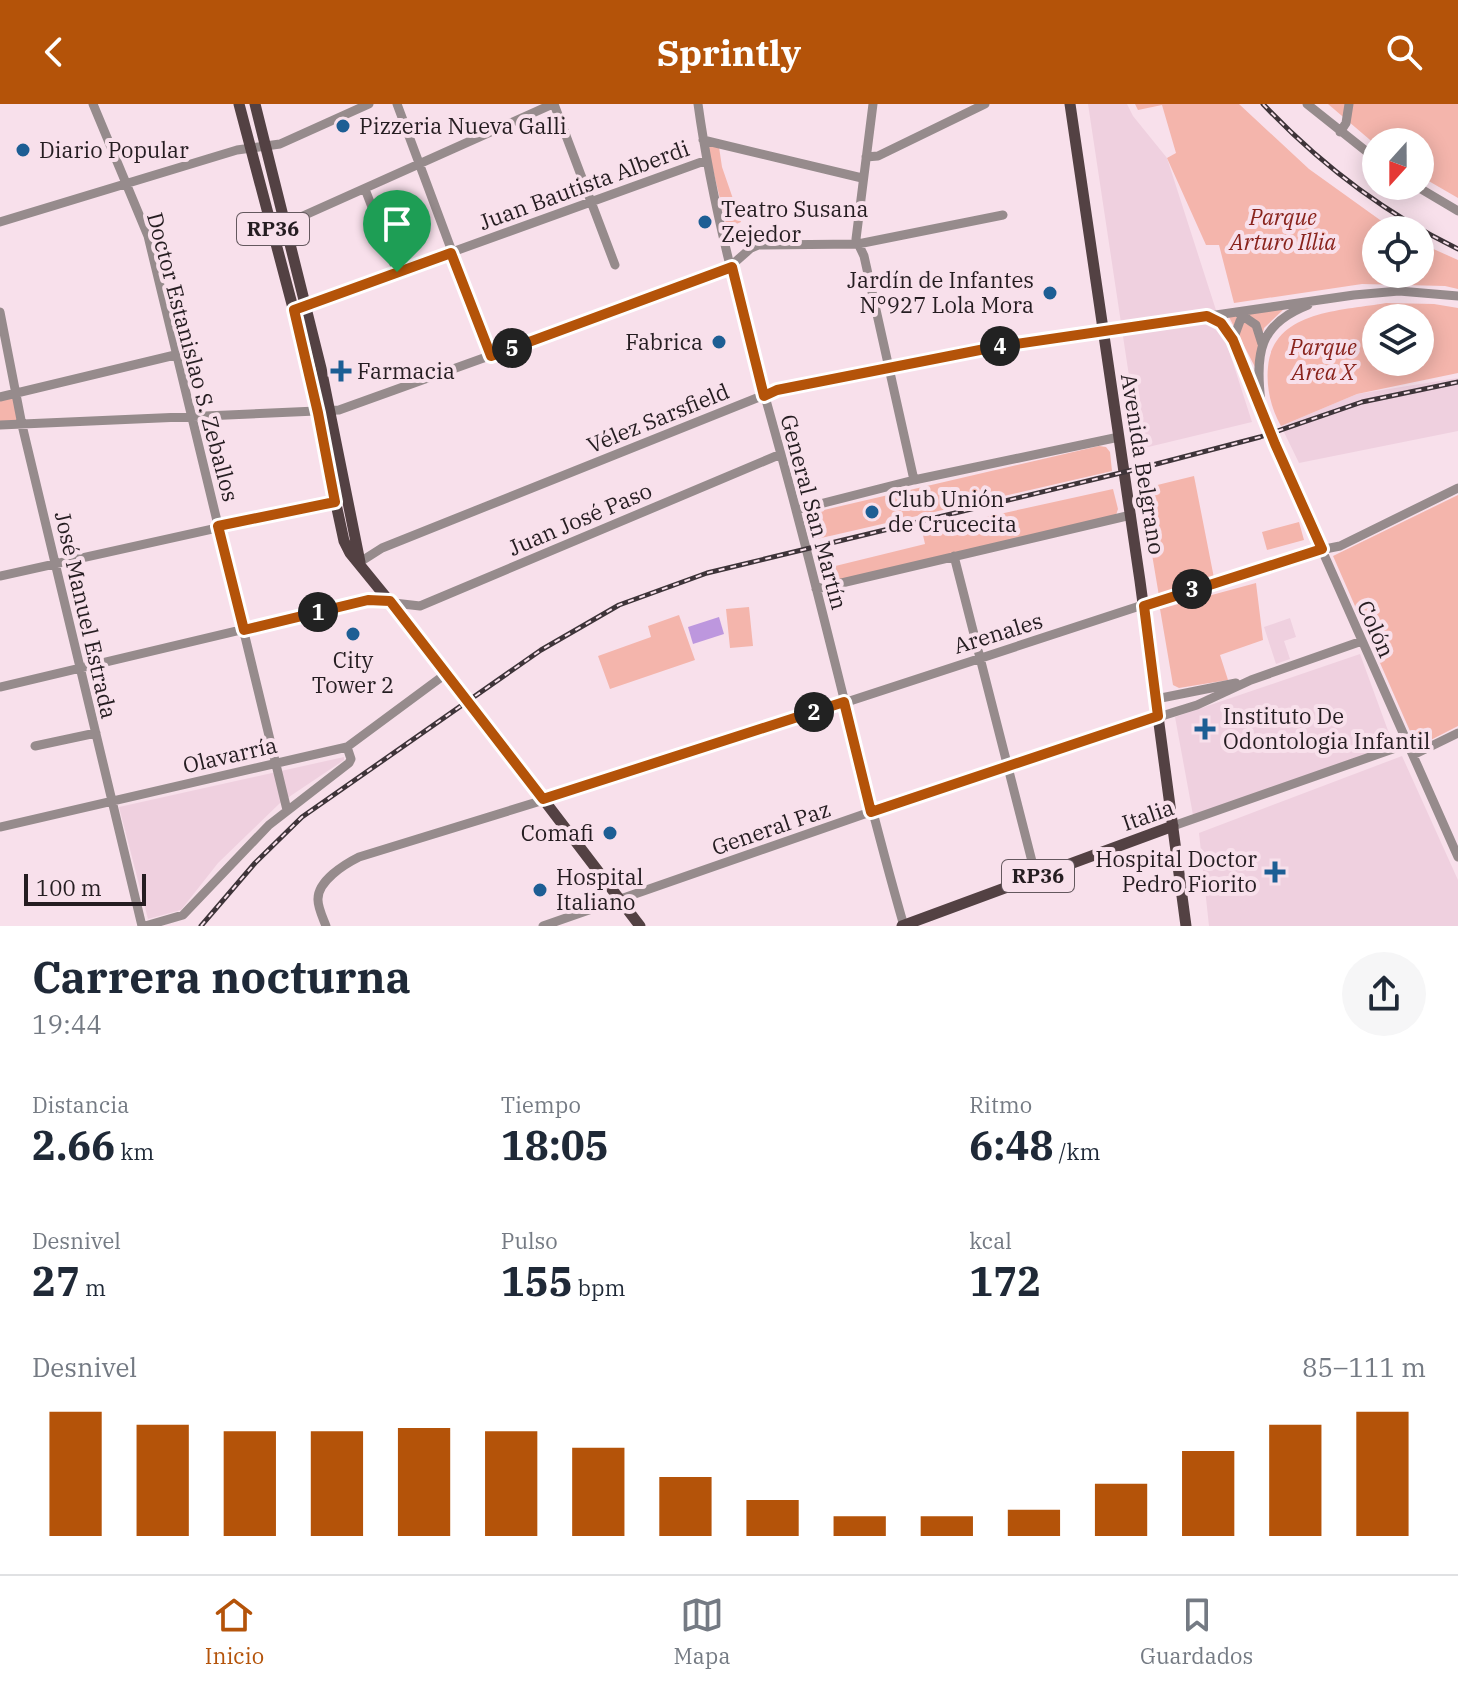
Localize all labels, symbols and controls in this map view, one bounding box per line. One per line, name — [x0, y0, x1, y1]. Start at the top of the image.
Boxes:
text: Sprintly — [657, 29, 801, 76]
icon: back — [32, 30, 76, 74]
icon: search — [1382, 30, 1426, 74]
place label: Pizzeria Nueva Galli — [359, 111, 567, 140]
marker: Pizzeria Nueva Galli — [334, 117, 352, 135]
north arrow — [1362, 128, 1434, 200]
map controls — [1362, 128, 1434, 376]
street label: Juan Bautista Alberdi — [475, 133, 693, 236]
place label: Diario Popular — [39, 135, 189, 164]
marker: Diario Popular — [14, 141, 32, 159]
pin — [363, 190, 431, 272]
place label: Teatro Susana Zejedor — [721, 194, 869, 248]
icon: arrive — [375, 202, 419, 246]
park label: Parque Arturo Illia — [1228, 202, 1336, 256]
street label: Doctor Estanislao S. Zeballos — [141, 209, 246, 505]
road number: RP36 — [237, 213, 309, 245]
marker: Teatro Susana Zejedor — [696, 213, 714, 231]
button: locate — [1362, 216, 1434, 288]
place label: Jardín de Infantes N°927 Lola Mora — [847, 265, 1034, 319]
marker: Jardín de Infantes N°927 Lola Mora — [1041, 284, 1059, 302]
button: layers — [1362, 304, 1434, 376]
pin: 4 — [980, 326, 1020, 366]
place label: Fabrica — [625, 327, 703, 356]
pin: 5 — [492, 328, 532, 368]
text: 4 — [993, 331, 1007, 360]
park label: Parque Area X — [1288, 332, 1357, 386]
text: 5 — [505, 333, 519, 362]
marker: Fabrica — [710, 333, 728, 351]
place label: Farmacia — [357, 356, 455, 385]
marker: Farmacia — [332, 362, 350, 380]
street label: Avenida Belgrano — [1115, 371, 1172, 556]
street label: Vélez Sarsfield — [582, 376, 733, 459]
street label: General San Martín — [774, 411, 855, 613]
street label: Juan José Paso — [504, 475, 656, 562]
place label: Club Unión de Crucecita — [888, 484, 1017, 538]
marker: Club Unión de Crucecita — [863, 503, 881, 521]
street label: José Manuel Estrada — [49, 508, 124, 721]
pin: 3 — [1172, 569, 1212, 609]
text: 3 — [1185, 574, 1199, 603]
pin: 1 — [298, 592, 338, 632]
street label: Colón — [1351, 596, 1402, 662]
text: 1 — [311, 597, 325, 626]
street label: Arenales — [950, 605, 1046, 660]
marker: City Tower 2 — [344, 625, 362, 643]
place label: City Tower 2 — [312, 645, 394, 699]
pin: 2 — [794, 692, 834, 732]
text: 2 — [807, 697, 821, 726]
place label: Instituto De Odontologia Infantil — [1223, 701, 1430, 755]
marker: Instituto De Odontologia Infantil — [1194, 718, 1216, 740]
street label: Olavarría — [180, 730, 280, 779]
street label: Italia — [1118, 792, 1178, 837]
street label: General Paz — [708, 794, 834, 861]
place label: Comafi — [521, 818, 594, 847]
marker: Comafi — [601, 824, 619, 842]
place label: Hospital Doctor Pedro Fiorito — [1095, 844, 1257, 898]
road number: RP36 — [1002, 860, 1074, 892]
marker: Hospital Doctor Pedro Fiorito — [1264, 861, 1286, 883]
place label: Hospital Italiano — [556, 862, 643, 916]
scale bar — [24, 870, 146, 906]
text: 100 m — [36, 873, 102, 902]
marker: Hospital Italiano — [531, 881, 549, 899]
text: Carrera nocturna — [32, 948, 411, 1005]
button: share — [1342, 952, 1426, 1036]
text: 19:44 — [32, 1007, 102, 1041]
text: Distancia — [32, 1090, 129, 1119]
text: Tiempo — [501, 1090, 581, 1119]
text: Ritmo — [969, 1090, 1032, 1119]
text: 2.66 — [32, 1119, 115, 1171]
text: 18:05 — [501, 1119, 609, 1171]
text: 6:48 — [969, 1119, 1053, 1171]
text: km — [115, 1137, 154, 1166]
text: /km — [1053, 1137, 1100, 1166]
text: Desnivel — [32, 1226, 121, 1255]
text: Pulso — [501, 1226, 558, 1255]
text: kcal — [969, 1226, 1012, 1255]
text: 27 — [32, 1255, 80, 1307]
text: 155 — [501, 1255, 573, 1307]
text: 172 — [969, 1255, 1041, 1307]
text: m — [80, 1273, 106, 1302]
text: bpm — [573, 1273, 625, 1302]
text: Desnivel — [32, 1350, 137, 1384]
text: 85–111 m — [1302, 1350, 1426, 1384]
tab: Inicio — [205, 1593, 264, 1670]
tab: Mapa — [674, 1593, 731, 1670]
tab: Guardados — [1140, 1593, 1253, 1670]

